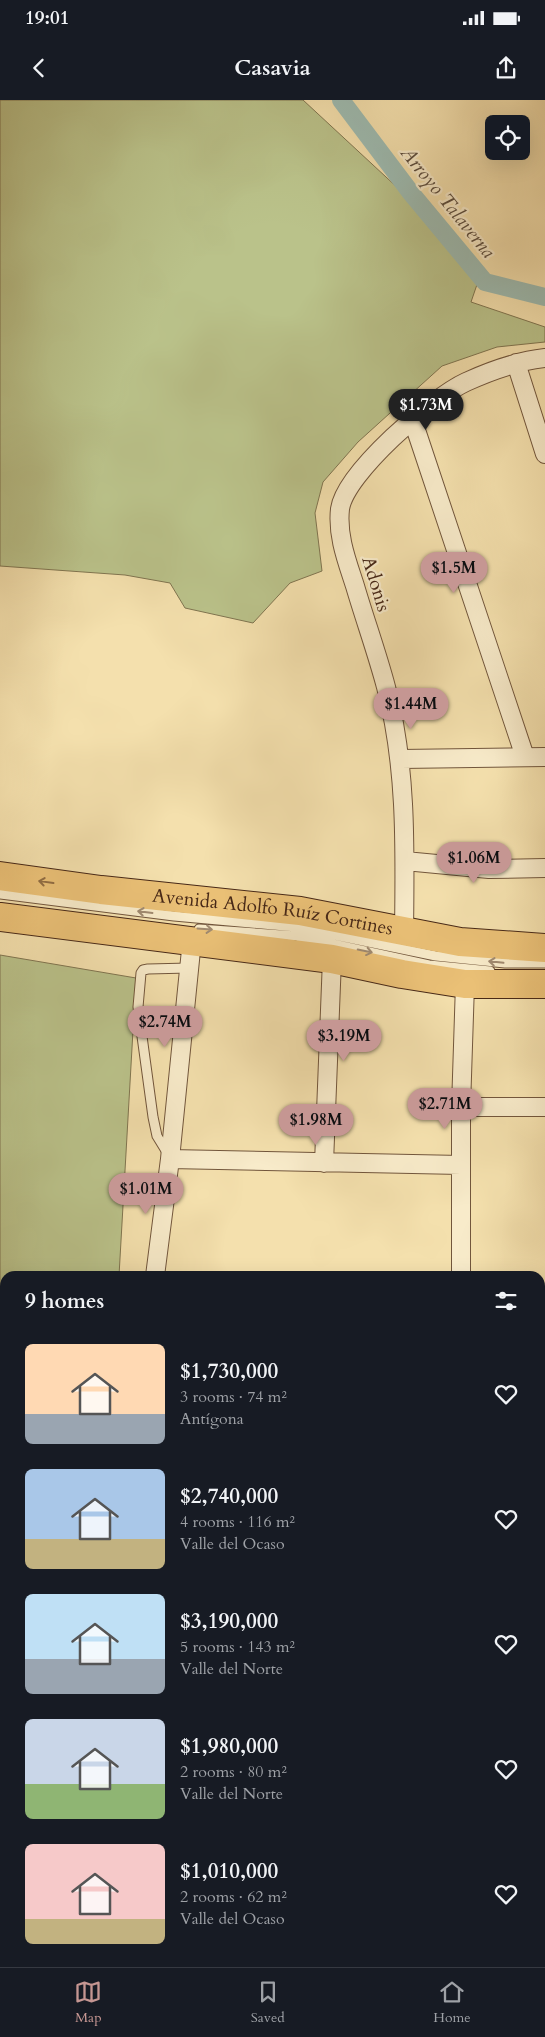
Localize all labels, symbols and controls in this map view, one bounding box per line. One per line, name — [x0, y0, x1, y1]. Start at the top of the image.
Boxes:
text: 19:01 — [25, 5, 69, 31]
text: Casavia — [234, 53, 311, 83]
icon: back — [25, 54, 53, 82]
icon: share — [492, 54, 520, 82]
map controls — [485, 115, 530, 160]
button: locate — [485, 115, 530, 160]
water label: Arroyo Talaverna — [394, 139, 502, 264]
pin: $1.73M — [385, 388, 467, 431]
text: $1.73M — [400, 394, 452, 416]
pin: $1.5M — [419, 552, 489, 594]
street label: Adonis — [355, 553, 397, 615]
text: $1.5M — [432, 557, 476, 579]
pin: $1.44M — [370, 688, 452, 730]
text: $1.44M — [385, 693, 437, 715]
pin: $1.06M — [433, 842, 515, 884]
text: $1.06M — [448, 847, 500, 869]
one-way arrow — [38, 877, 54, 887]
street label: Avenida Adolfo Ruíz Cortines — [151, 882, 395, 942]
one-way arrow — [138, 907, 154, 917]
one-way arrow — [196, 925, 212, 934]
one-way arrow — [357, 947, 373, 956]
one-way arrow — [489, 957, 505, 967]
pin: $2.74M — [124, 1006, 206, 1048]
text: $2.74M — [139, 1011, 191, 1033]
pin: $3.19M — [303, 1020, 385, 1062]
text: $3.19M — [318, 1025, 370, 1047]
pin: $2.71M — [404, 1088, 486, 1130]
text: $2.71M — [419, 1093, 471, 1115]
pin: $1.98M — [275, 1104, 357, 1146]
text: $1.98M — [290, 1109, 342, 1131]
pin: $1.01M — [105, 1172, 187, 1215]
text: $1.01M — [120, 1178, 172, 1200]
text: 9 homes — [25, 1287, 104, 1316]
icon: filters — [492, 1287, 520, 1315]
text: $1,730,000 — [180, 1357, 278, 1386]
icon: home — [65, 1364, 125, 1424]
icon: heart — [492, 1380, 520, 1408]
text: 3 rooms · 74 m² — [180, 1386, 287, 1408]
text: Antígona — [180, 1408, 244, 1430]
text: $2,740,000 — [180, 1482, 278, 1511]
icon: home — [65, 1489, 125, 1549]
icon: heart — [492, 1505, 520, 1533]
text: 4 rooms · 116 m² — [180, 1511, 295, 1533]
text: Valle del Ocaso — [180, 1533, 285, 1555]
text: $3,190,000 — [180, 1607, 278, 1636]
icon: home — [65, 1614, 125, 1674]
icon: heart — [492, 1630, 520, 1658]
text: 5 rooms · 143 m² — [180, 1636, 295, 1658]
text: Valle del Norte — [180, 1658, 283, 1680]
text: $1,980,000 — [180, 1732, 278, 1761]
icon: home — [65, 1739, 125, 1799]
icon: heart — [492, 1755, 520, 1783]
text: 2 rooms · 80 m² — [180, 1761, 287, 1783]
text: Valle del Norte — [180, 1783, 283, 1805]
text: $1,010,000 — [180, 1857, 278, 1886]
icon: home — [65, 1864, 125, 1924]
icon: heart — [492, 1880, 520, 1908]
text: 2 rooms · 62 m² — [180, 1886, 287, 1908]
text: Valle del Ocaso — [180, 1908, 285, 1930]
tab: Map — [74, 1978, 102, 2027]
tab: Saved — [251, 1978, 285, 2027]
tab: Home — [433, 1978, 471, 2027]

